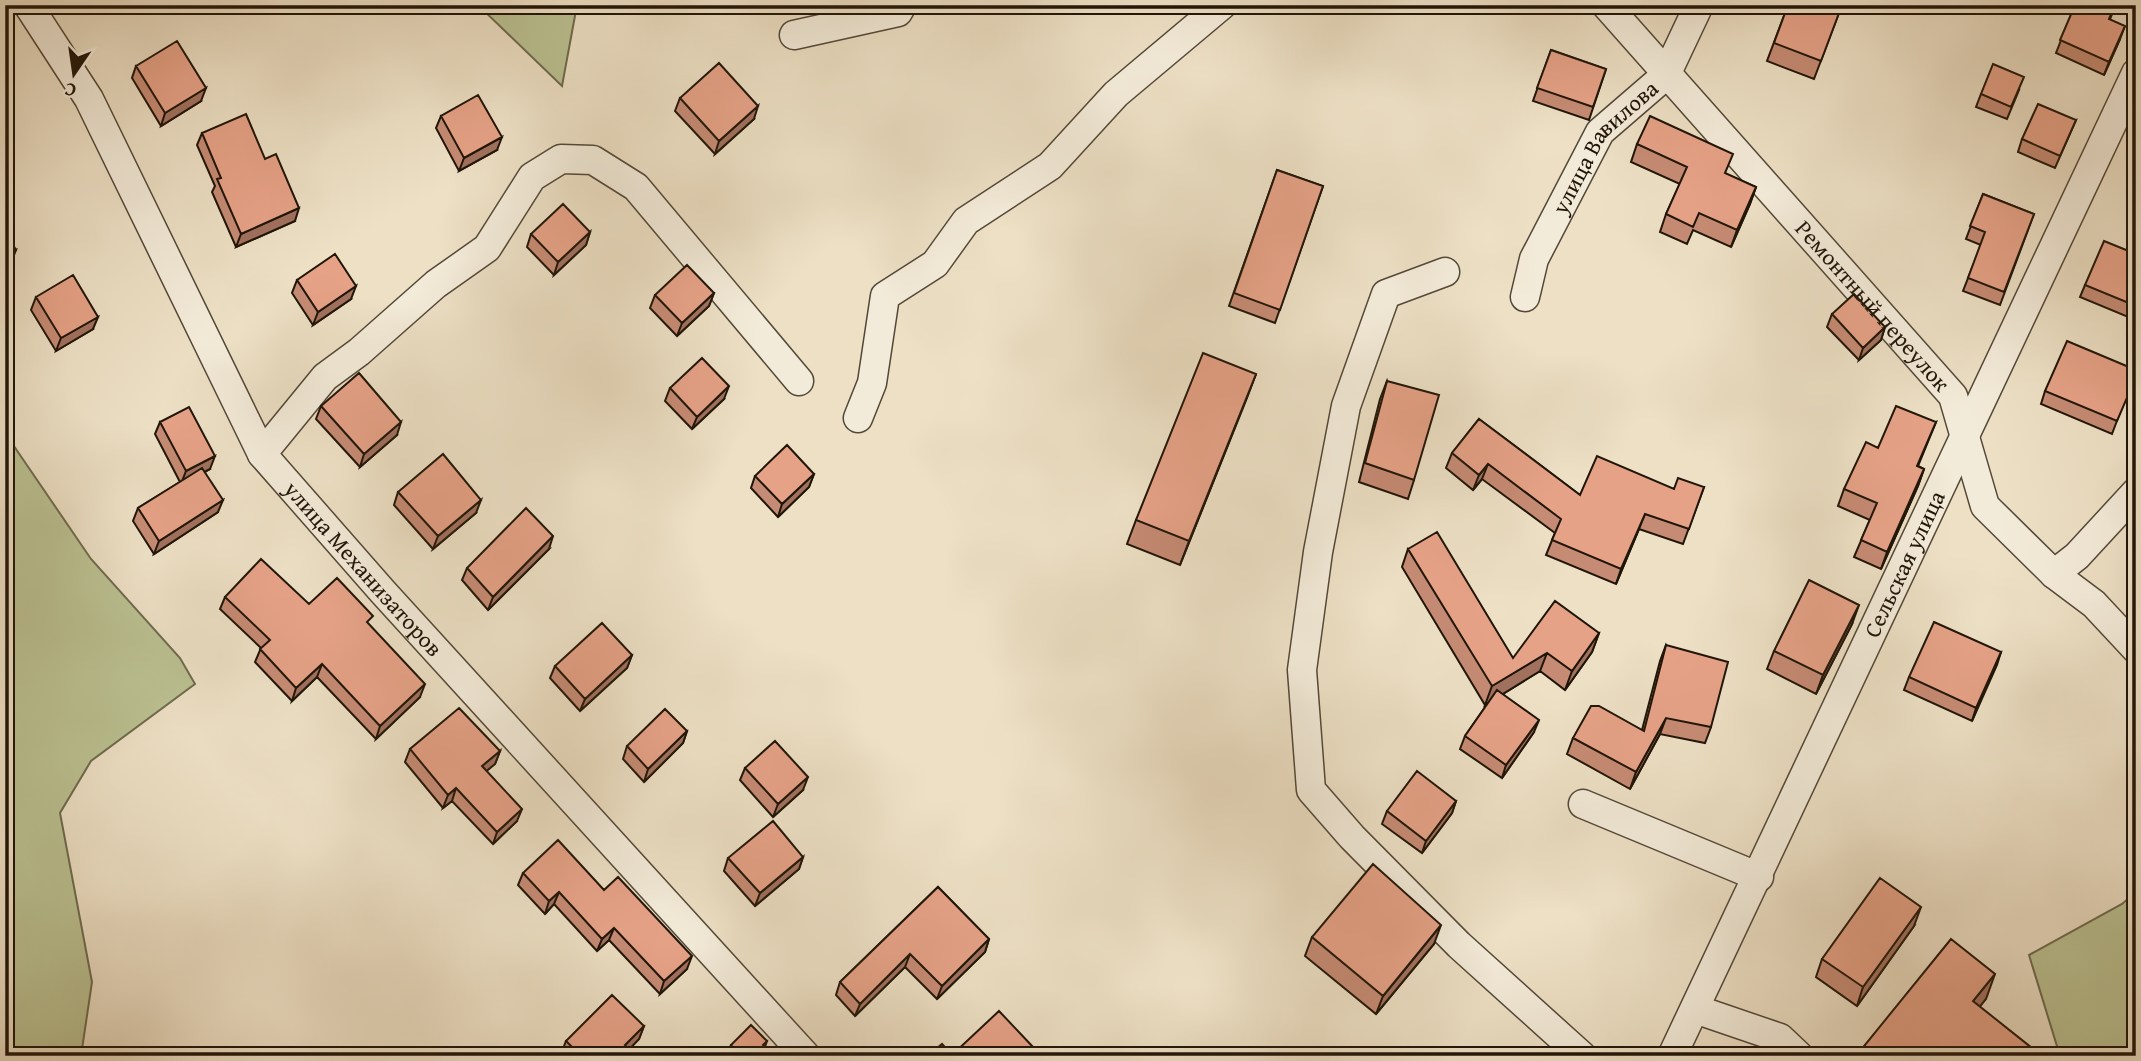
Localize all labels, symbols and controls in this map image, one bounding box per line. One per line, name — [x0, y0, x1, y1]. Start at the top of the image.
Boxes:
north arrow — [38, 38, 108, 108]
street label: улица Вавилова — [1543, 72, 1665, 221]
text: С — [62, 76, 79, 105]
street label: Ремонтный переулок — [1788, 212, 1958, 398]
street label: улица Механизаторов — [276, 473, 451, 663]
street label: Сельская улица — [1855, 485, 1953, 643]

